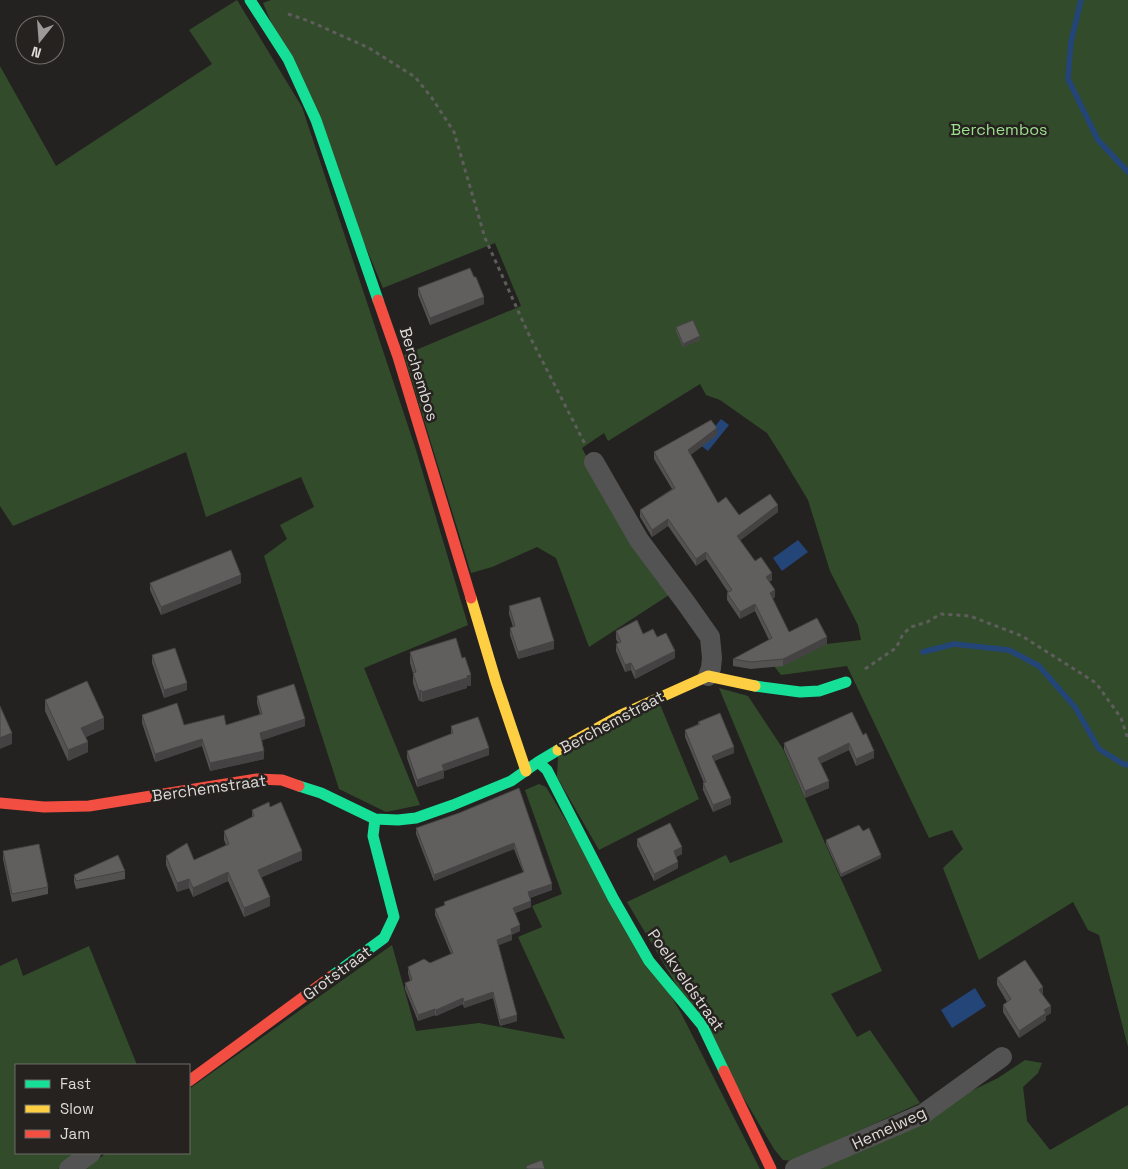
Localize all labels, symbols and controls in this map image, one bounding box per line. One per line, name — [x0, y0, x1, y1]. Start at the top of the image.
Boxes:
north arrow — [15, 15, 65, 65]
text: N — [29, 42, 43, 62]
park label: Berchembos — [950, 119, 1048, 140]
street label: Berchembos — [395, 325, 443, 423]
street label: Berchemstraat — [556, 686, 668, 758]
street label: Berchemstraat — [151, 770, 267, 806]
street label: Poelkveldstraat — [643, 925, 729, 1035]
street label: Grotstraat — [299, 941, 375, 1005]
legend — [15, 1064, 190, 1154]
text: Fast — [60, 1074, 91, 1093]
text: Slow — [60, 1099, 94, 1118]
street label: Hemelweg — [849, 1102, 929, 1154]
text: Jam — [60, 1124, 90, 1143]

